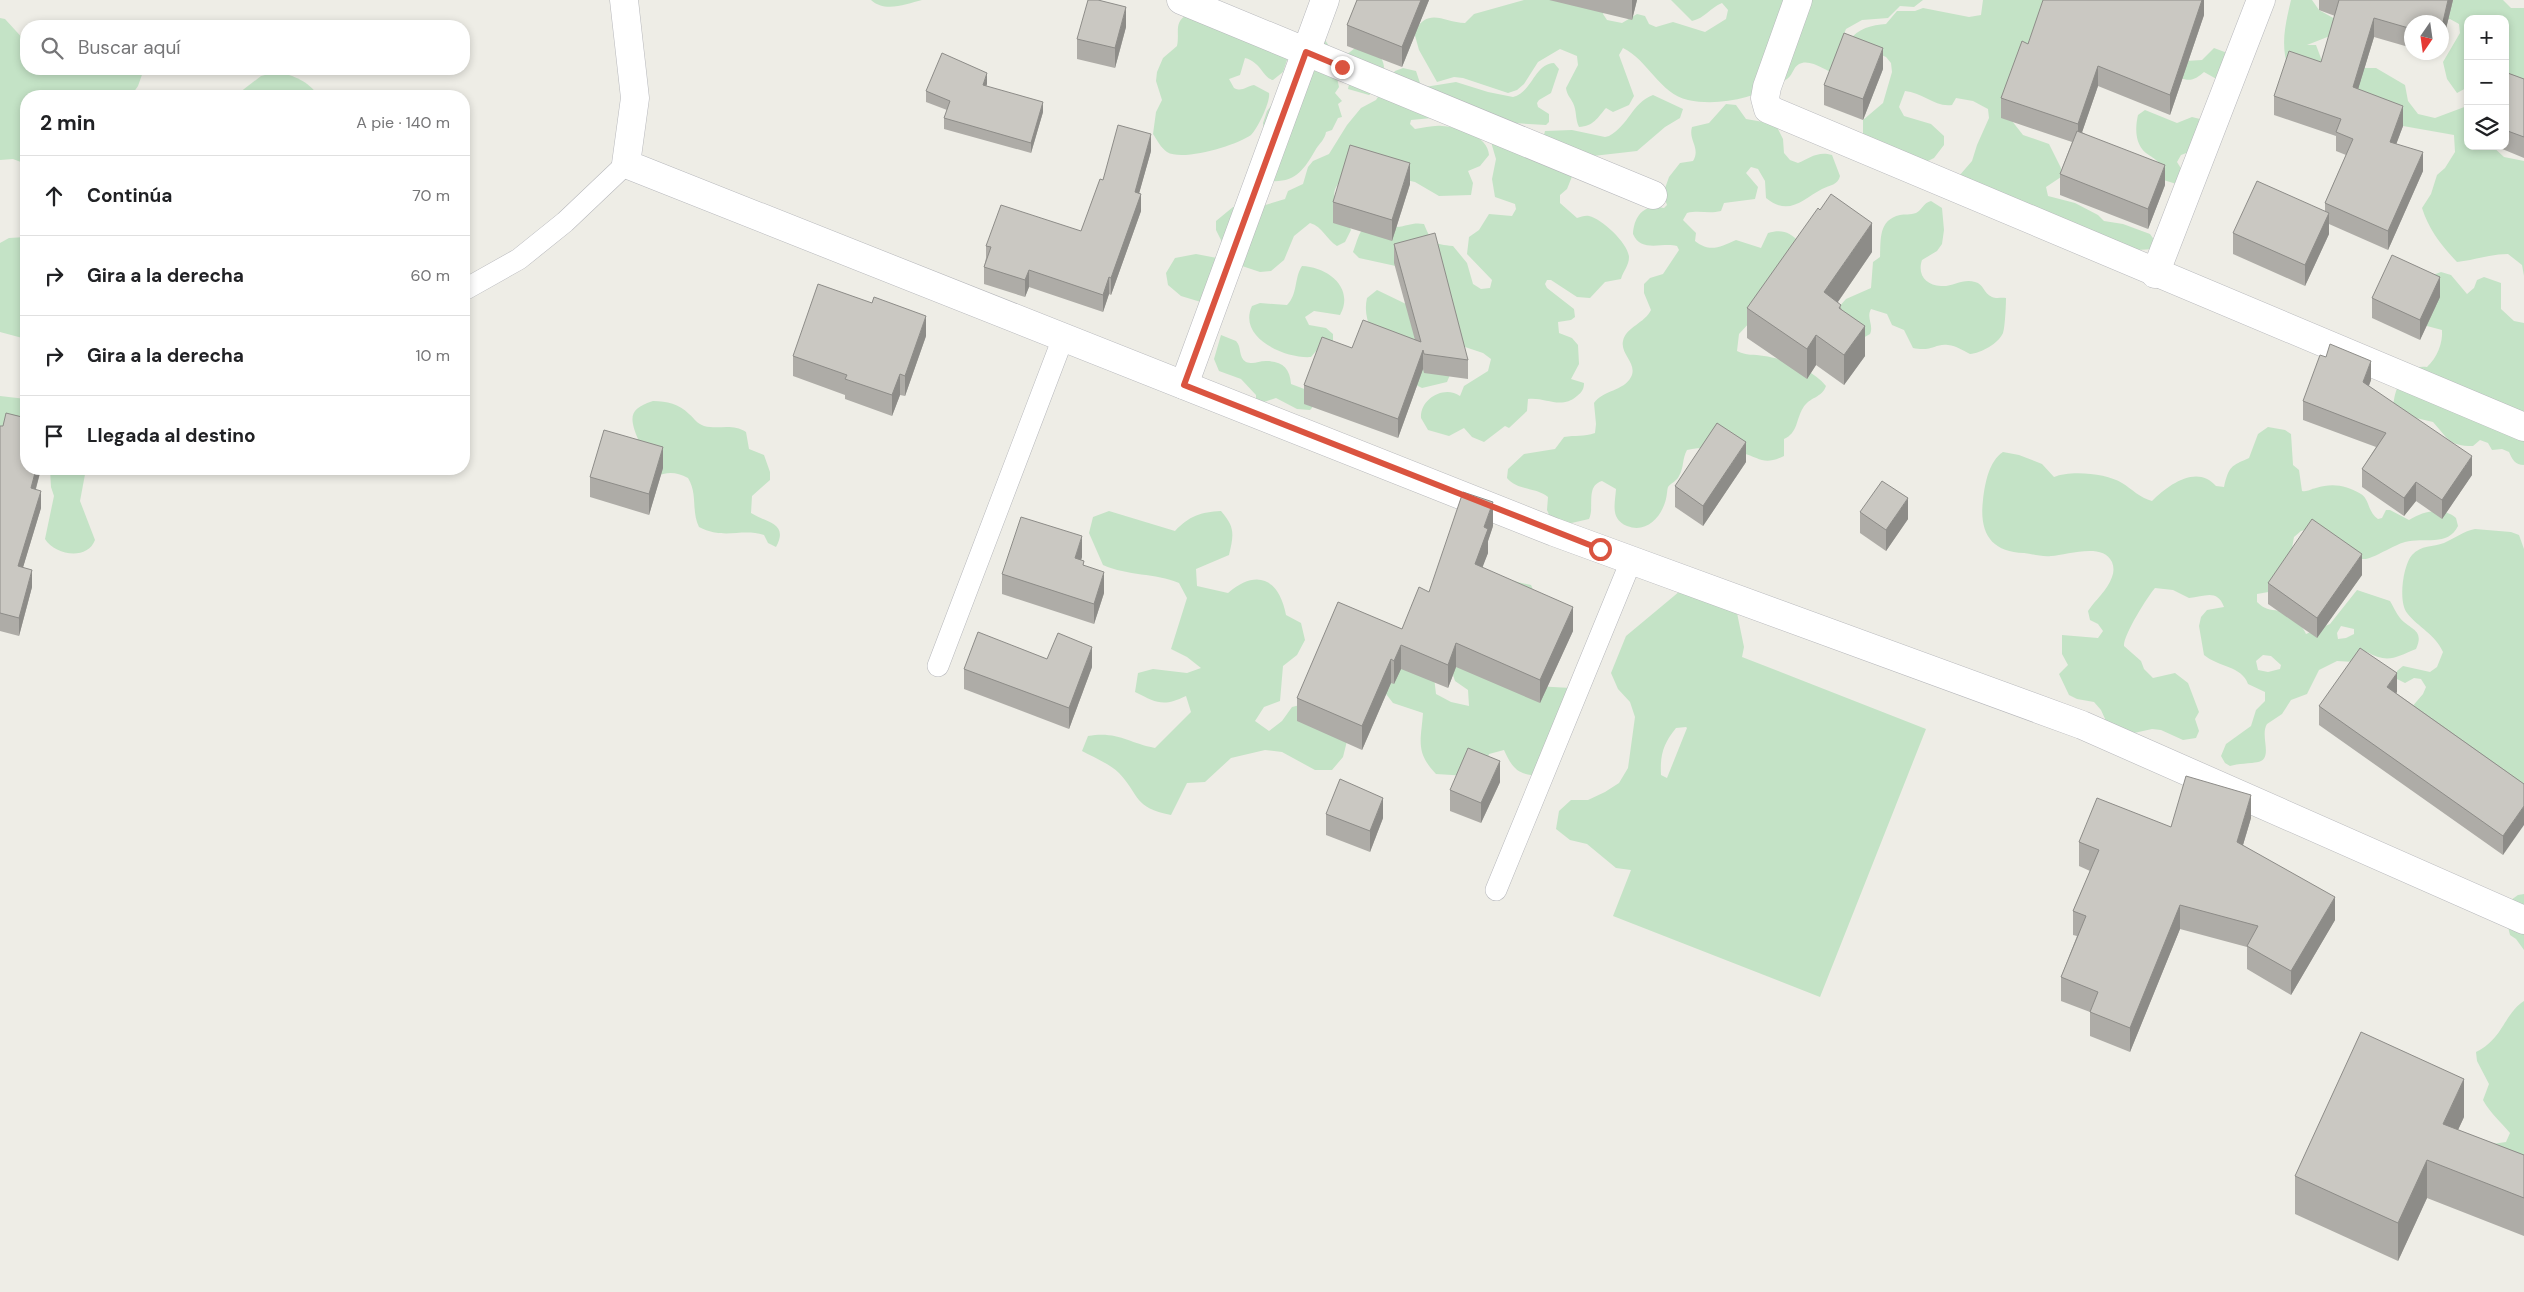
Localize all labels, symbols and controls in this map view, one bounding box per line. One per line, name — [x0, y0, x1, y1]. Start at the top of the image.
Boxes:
north arrow — [2404, 15, 2449, 60]
map controls — [2464, 15, 2509, 150]
button: + — [2464, 15, 2509, 60]
search box — [20, 20, 470, 75]
icon: search — [38, 34, 66, 62]
text: Buscar aquí — [78, 35, 181, 60]
route end — [1331, 56, 1354, 79]
button: − — [2464, 60, 2509, 105]
button: layers — [2464, 105, 2509, 150]
text: 2 min — [40, 109, 96, 137]
text: A pie · 140 m — [356, 112, 450, 133]
icon: ahead — [40, 182, 68, 210]
text: Continúa — [87, 183, 172, 208]
text: 70 m — [412, 185, 450, 206]
icon: right — [40, 262, 68, 290]
text: Gira a la derecha — [87, 263, 244, 288]
text: 60 m — [410, 265, 450, 286]
icon: right — [40, 342, 68, 370]
text: Gira a la derecha — [87, 343, 244, 368]
text: 10 m — [416, 345, 450, 366]
icon: arrive — [40, 422, 68, 450]
text: Llegada al destino — [87, 423, 256, 448]
route start — [1589, 538, 1612, 561]

